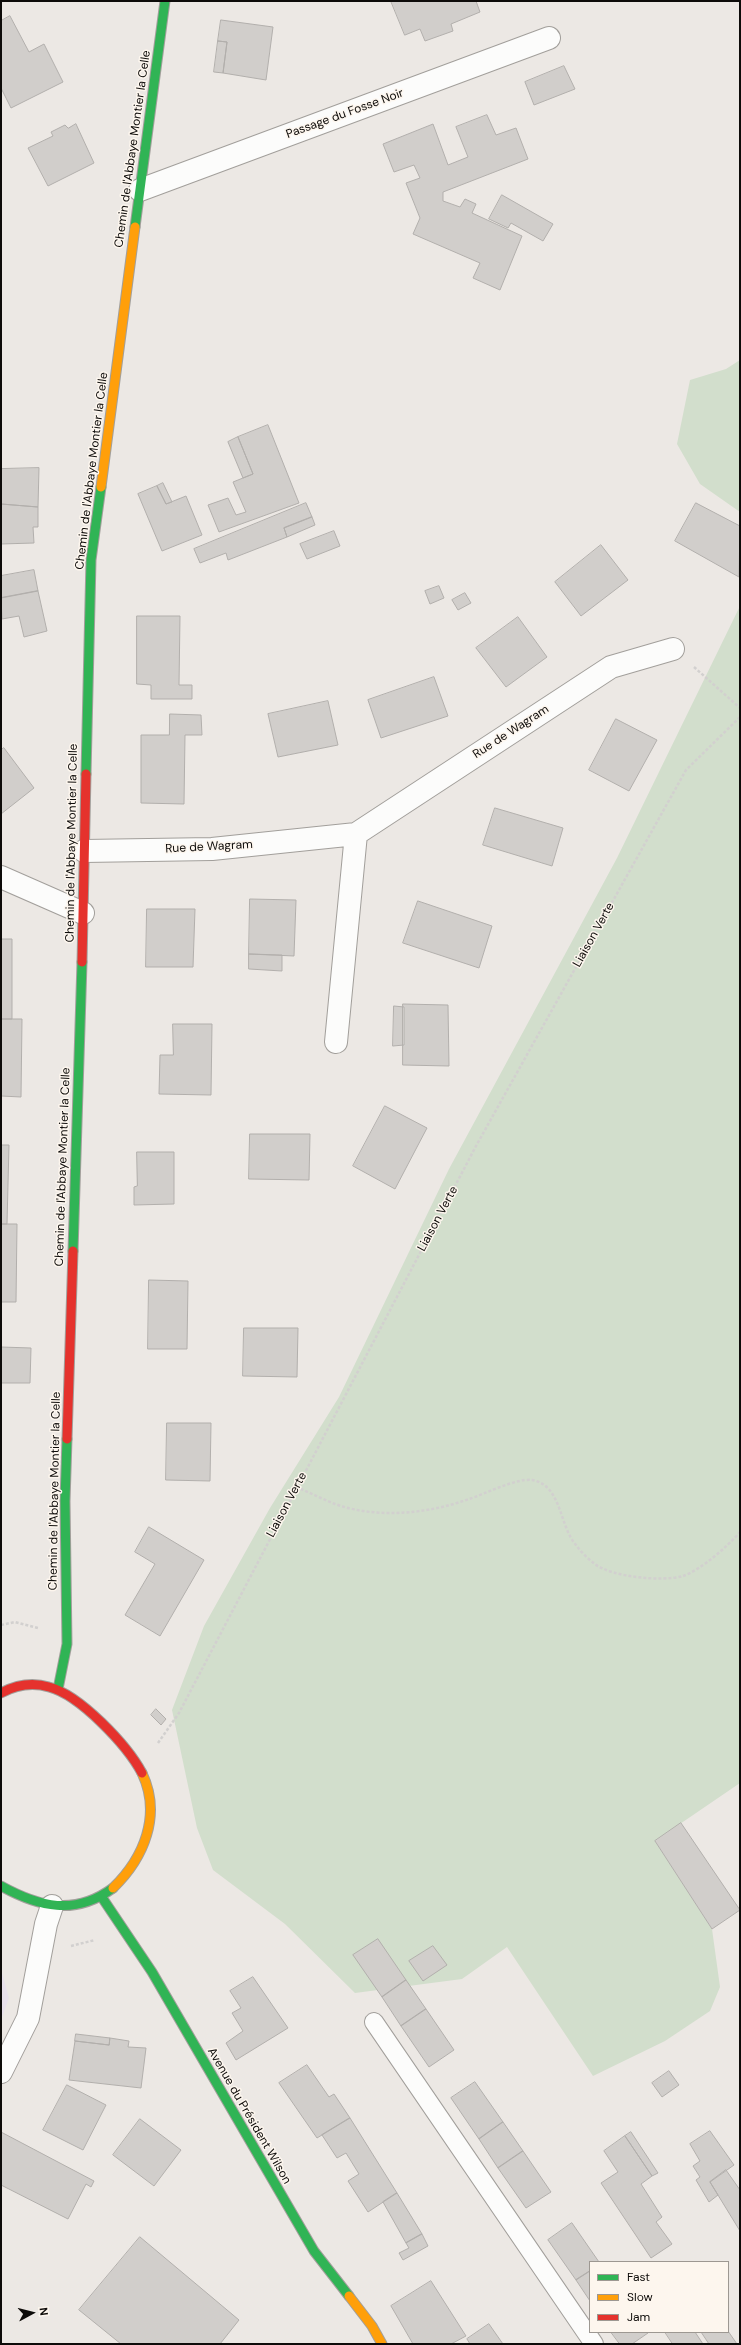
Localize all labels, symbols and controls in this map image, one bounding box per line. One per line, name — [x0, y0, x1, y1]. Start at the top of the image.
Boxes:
street label: Chemin de l'Abbaye Montier la Celle — [112, 50, 154, 248]
street label: Passage du Fosse Noir — [284, 86, 406, 142]
street label: Chemin de l'Abbaye Montier la Celle — [73, 371, 111, 571]
street label: Rue de Wagram — [470, 702, 552, 762]
street label: Chemin de l'Abbaye Montier la Celle — [63, 743, 81, 943]
street label: Rue de Wagram — [165, 838, 253, 856]
street label: Liaison Verte — [570, 900, 618, 970]
street label: Chemin de l'Abbaye Montier la Celle — [52, 1067, 74, 1267]
street label: Liaison Verte — [415, 1184, 461, 1254]
street label: Chemin de l'Abbaye Montier la Celle — [46, 1391, 64, 1591]
street label: Liaison Verte — [264, 1470, 310, 1540]
street label: Avenue du Président Wilson — [204, 2045, 294, 2187]
legend — [589, 2261, 729, 2333]
text: Fast — [627, 2269, 650, 2285]
text: Slow — [627, 2289, 653, 2305]
north arrow — [12, 2293, 52, 2333]
text: N — [36, 2307, 51, 2316]
text: Jam — [627, 2309, 650, 2325]

